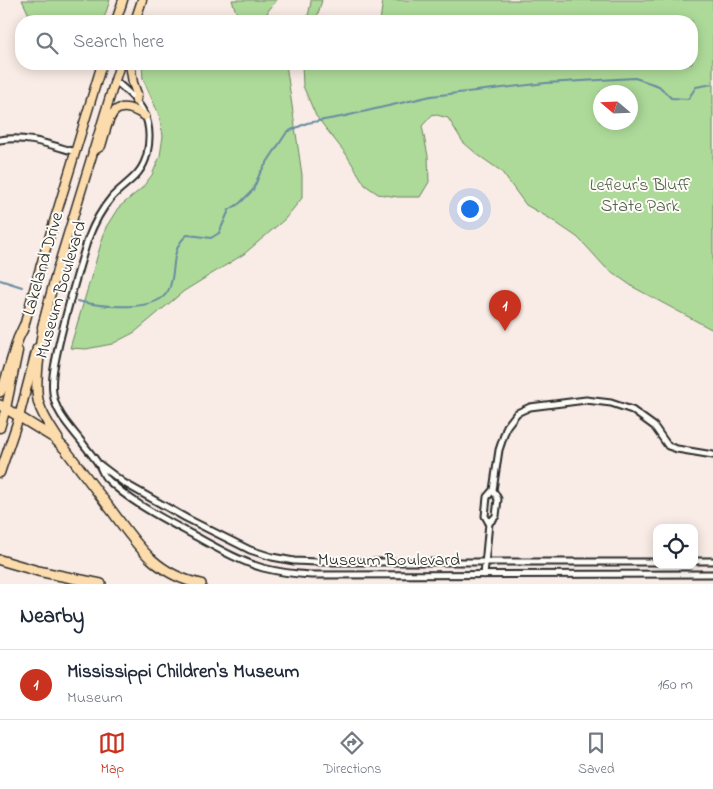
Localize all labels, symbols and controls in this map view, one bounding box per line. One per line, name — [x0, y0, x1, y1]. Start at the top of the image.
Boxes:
search box — [15, 15, 698, 70]
icon: search — [33, 29, 61, 57]
text: Search here — [73, 29, 164, 56]
north arrow — [593, 85, 638, 130]
park label: Lefleur's Bluff State Park — [590, 173, 690, 220]
your location — [457, 196, 483, 222]
street label: Lakeland Drive — [17, 209, 71, 319]
street label: Museum Boulevard — [30, 218, 94, 362]
pin: 1 — [489, 290, 521, 331]
map controls — [653, 524, 698, 569]
button: locate — [653, 524, 698, 569]
street label: Museum Boulevard — [318, 548, 460, 574]
text: Nearby — [20, 602, 84, 632]
text: Mississippi Children's Museum — [67, 659, 299, 686]
text: 1 — [33, 673, 39, 697]
text: 160 m — [658, 673, 693, 697]
text: Museum — [67, 686, 123, 710]
tab: Map — [98, 729, 126, 780]
tab: Directions — [323, 729, 381, 780]
tab: Saved — [578, 729, 615, 780]

